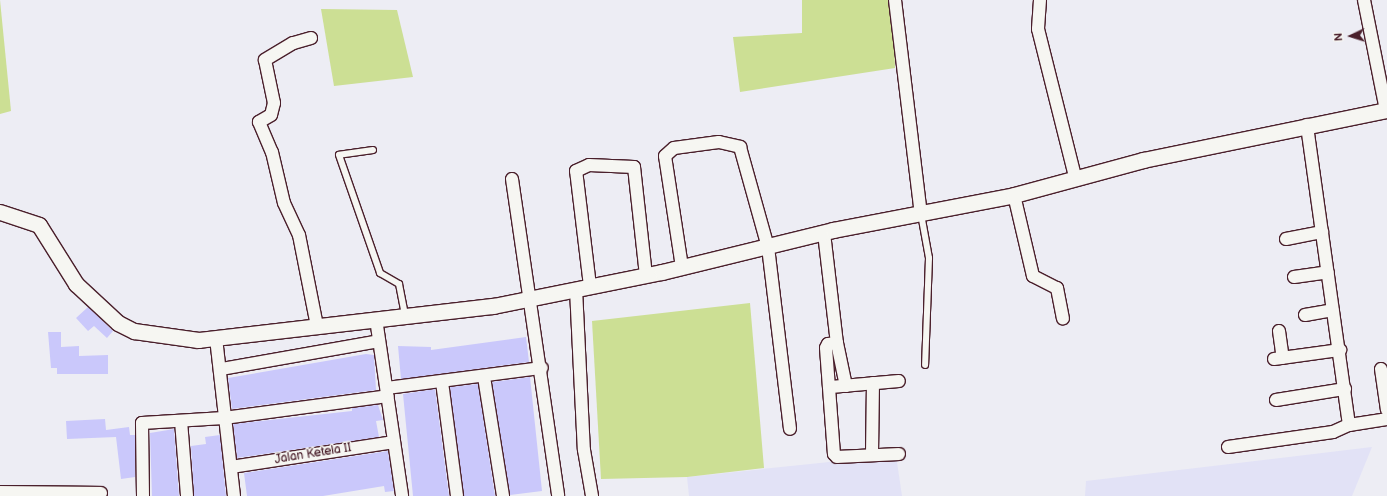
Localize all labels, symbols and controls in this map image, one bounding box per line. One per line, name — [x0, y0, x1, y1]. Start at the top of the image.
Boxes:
north arrow — [1331, 16, 1371, 56]
text: N — [1332, 32, 1345, 41]
street label: Jalan Ketela II — [274, 441, 352, 467]

